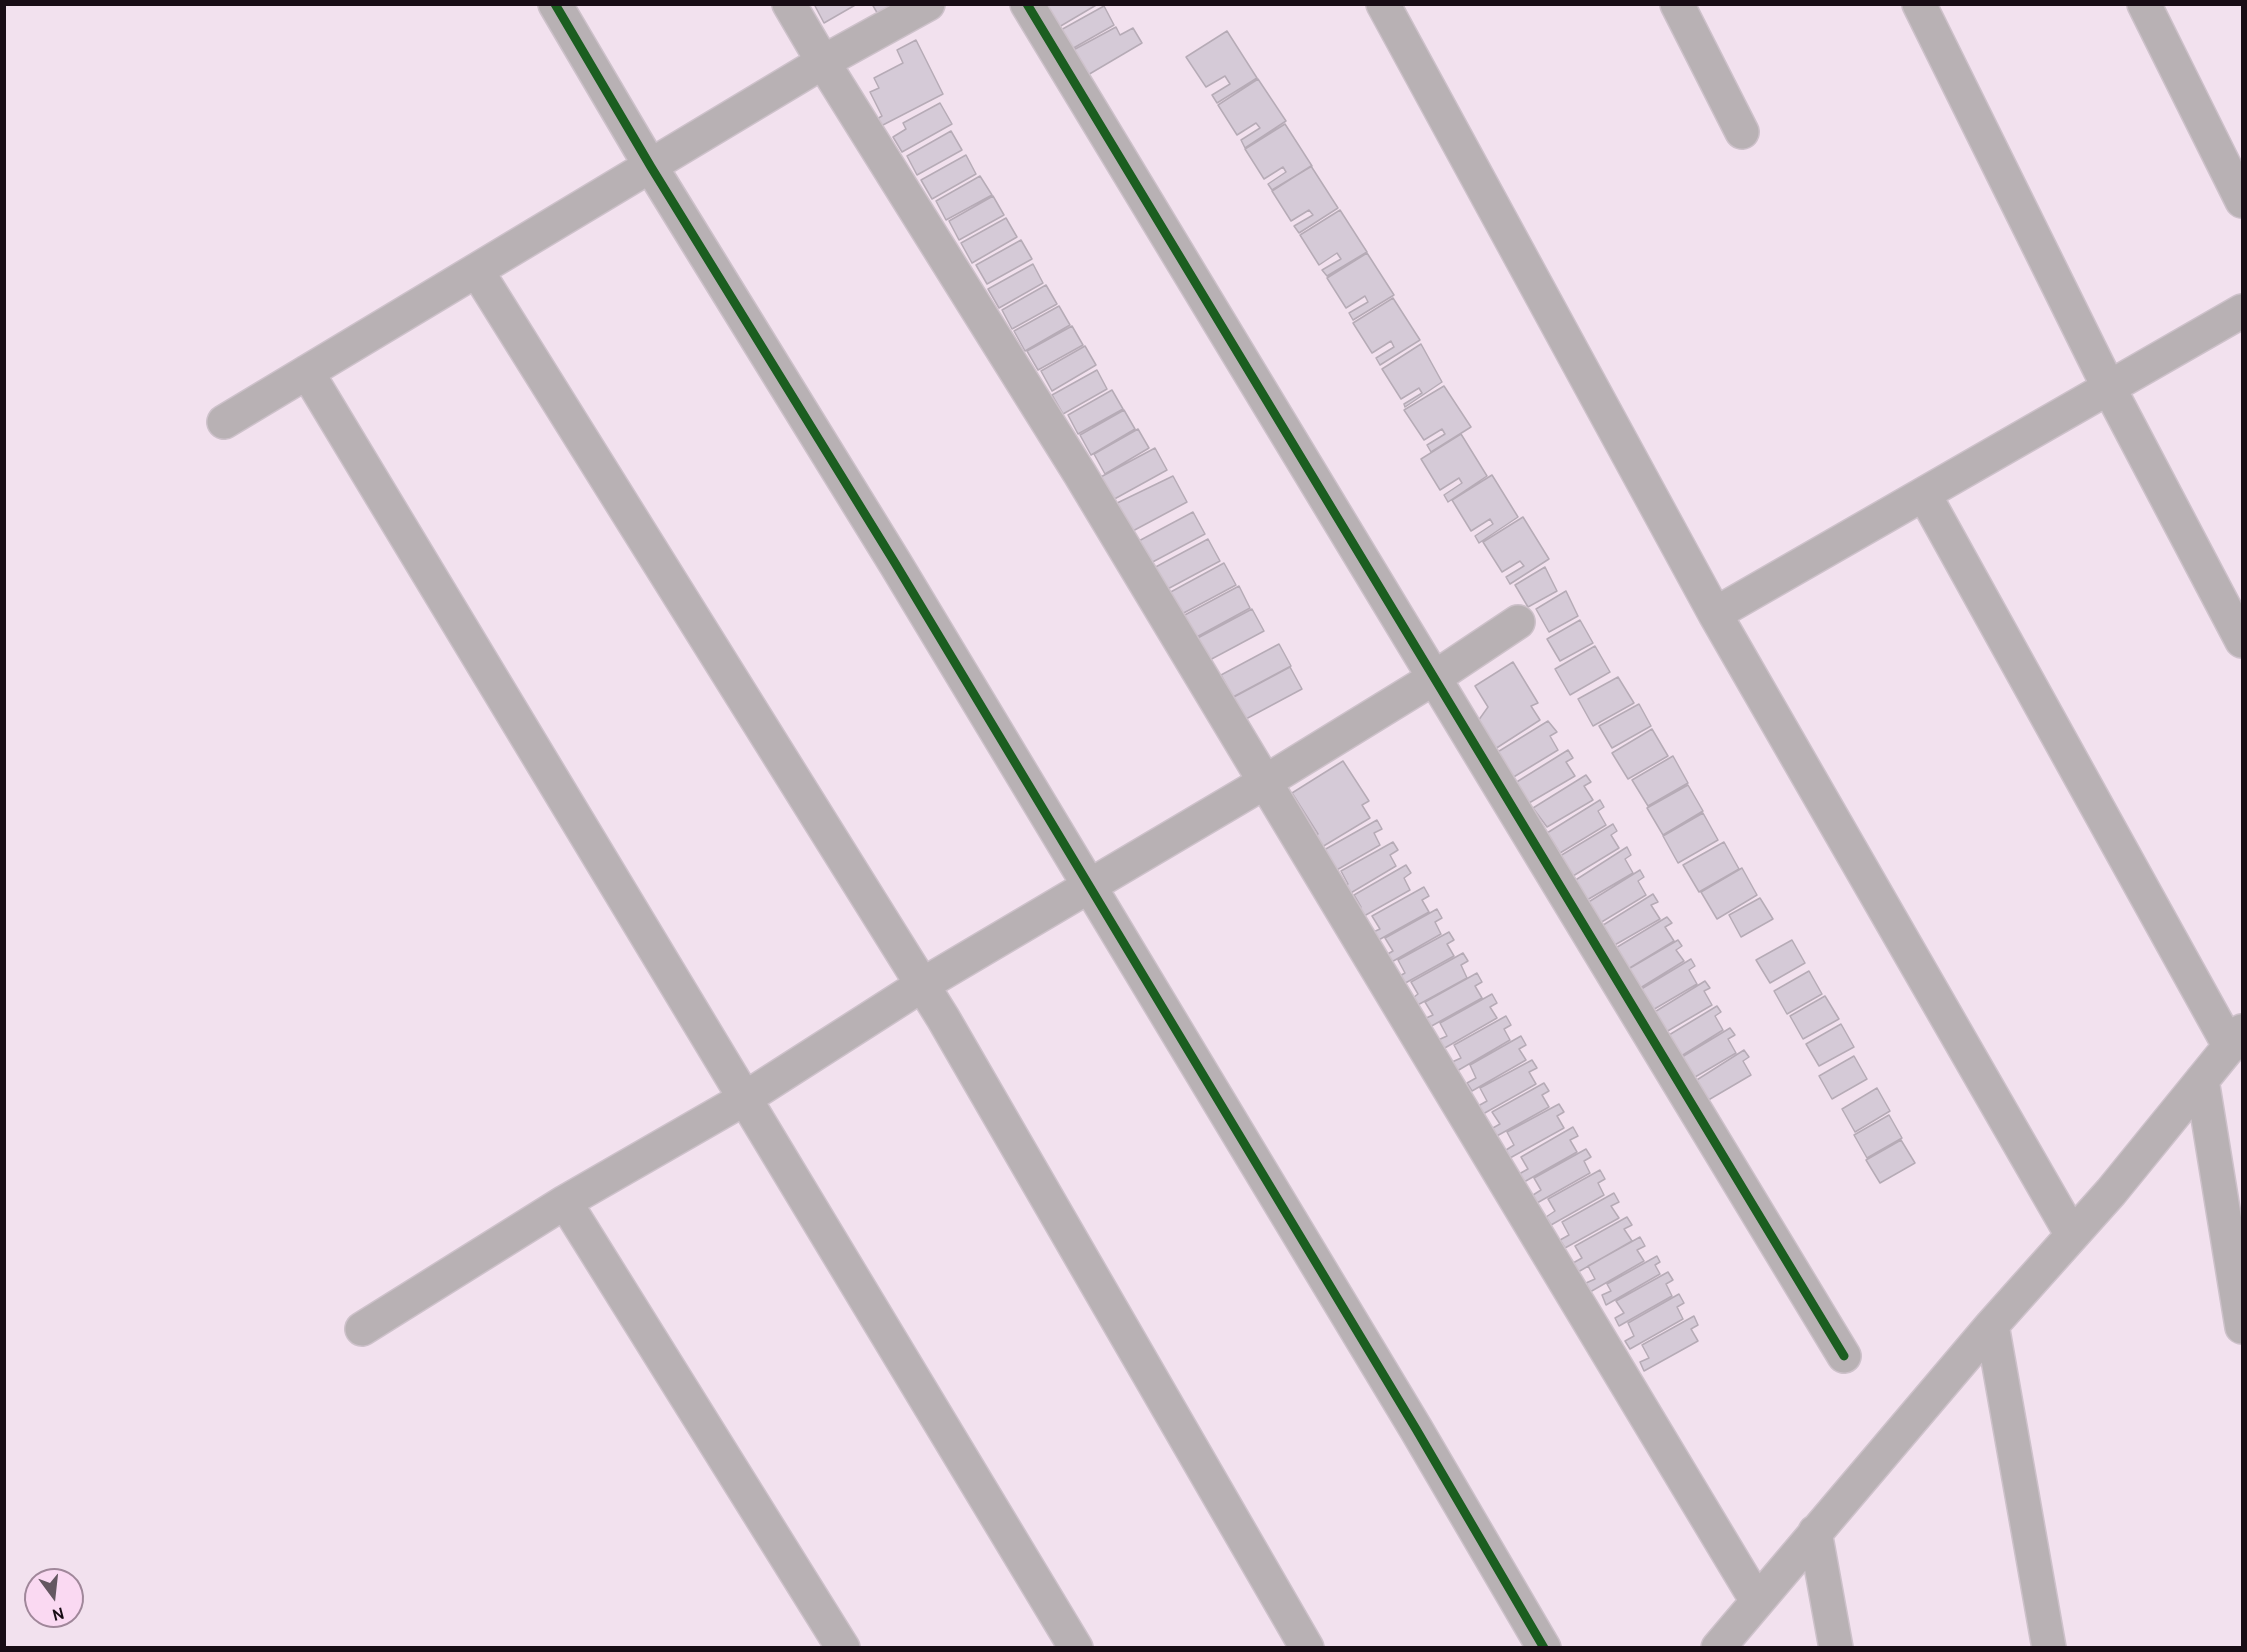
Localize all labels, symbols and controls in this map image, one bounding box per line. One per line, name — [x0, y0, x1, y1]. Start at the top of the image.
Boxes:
north arrow — [24, 1568, 84, 1628]
text: N — [50, 1603, 66, 1625]

